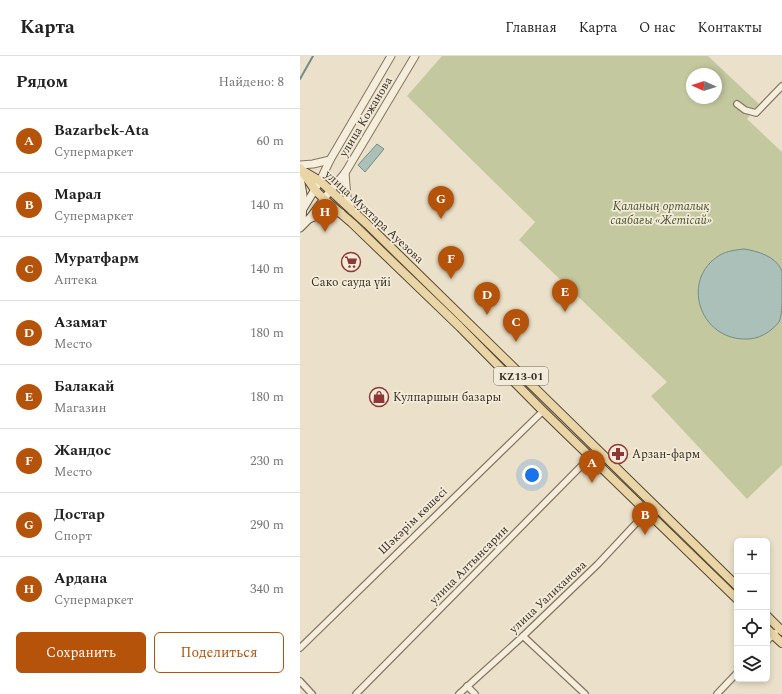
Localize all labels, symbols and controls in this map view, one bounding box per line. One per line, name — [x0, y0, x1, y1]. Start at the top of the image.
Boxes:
text: Карта — [20, 13, 75, 42]
text: Главная — [505, 17, 557, 38]
text: Карта — [579, 17, 617, 38]
text: О нас — [639, 17, 676, 38]
text: Контакты — [698, 17, 762, 38]
north arrow — [686, 68, 722, 104]
text: Рядом — [16, 69, 68, 95]
text: Найдено: 8 — [218, 72, 284, 92]
street label: улица Кожанова — [334, 73, 398, 162]
text: Bazarbek-Ata — [54, 119, 149, 142]
text: A — [24, 131, 34, 151]
text: 60 m — [257, 131, 284, 151]
text: Супермаркет — [54, 142, 134, 162]
street label: улица Мухтара Ауезова — [319, 165, 428, 268]
text: Марал — [54, 183, 102, 206]
pin: G — [428, 186, 454, 219]
text: B — [24, 195, 34, 215]
text: 140 m — [250, 195, 284, 215]
park label: Қаланың орталық саябағы «Жетісай» — [610, 197, 712, 230]
pin: H — [312, 199, 338, 232]
text: Супермаркет — [54, 206, 134, 226]
pin: F — [438, 246, 464, 279]
text: Муратфарм — [54, 247, 139, 270]
supermarket icon: Сако сауда үйі — [340, 251, 362, 273]
text: C — [24, 259, 34, 279]
text: 140 m — [250, 259, 284, 279]
text: Аптека — [54, 270, 97, 290]
place label: Сако сауда үйі — [311, 273, 391, 292]
pin: E — [552, 279, 578, 312]
pin: D — [474, 282, 500, 315]
pin: C — [503, 309, 529, 342]
text: Азамат — [54, 311, 107, 334]
text: D — [24, 323, 34, 343]
text: 180 m — [250, 323, 284, 343]
text: Место — [54, 334, 92, 354]
road number: KZ13-01 — [494, 367, 548, 385]
text: Балакай — [54, 375, 115, 398]
shop icon: Кулпаршын базары — [368, 386, 390, 408]
text: E — [25, 387, 33, 407]
text: 180 m — [250, 387, 284, 407]
place label: Кулпаршын базары — [393, 388, 501, 407]
text: Магазин — [54, 398, 106, 418]
text: Жандос — [54, 439, 111, 462]
pharmacy icon: Арзан-фарм — [607, 443, 629, 465]
place label: Арзан-фарм — [632, 445, 700, 464]
pin: A — [579, 450, 605, 483]
text: F — [25, 451, 33, 471]
text: 230 m — [250, 451, 284, 471]
text: Место — [54, 462, 92, 482]
your location — [522, 465, 542, 485]
street label: Шәкәрім көшесі — [374, 483, 452, 559]
pin: B — [632, 502, 658, 535]
text: Достар — [54, 503, 105, 526]
text: G — [24, 515, 34, 535]
text: 290 m — [250, 515, 284, 535]
street label: улица Алтынсарин — [424, 521, 513, 610]
text: Спорт — [54, 526, 92, 546]
map controls — [734, 538, 770, 682]
button: + — [734, 538, 770, 574]
street label: улица Уалиханова — [504, 556, 591, 639]
text: Ардана — [54, 567, 107, 590]
button: − — [734, 574, 770, 610]
text: H — [24, 579, 34, 599]
text: 340 m — [250, 579, 284, 599]
text: Супермаркет — [54, 590, 134, 610]
button: locate — [734, 610, 770, 646]
button: Сохранить — [16, 632, 146, 673]
button: Поделиться — [154, 632, 284, 673]
button: layers — [734, 646, 770, 682]

